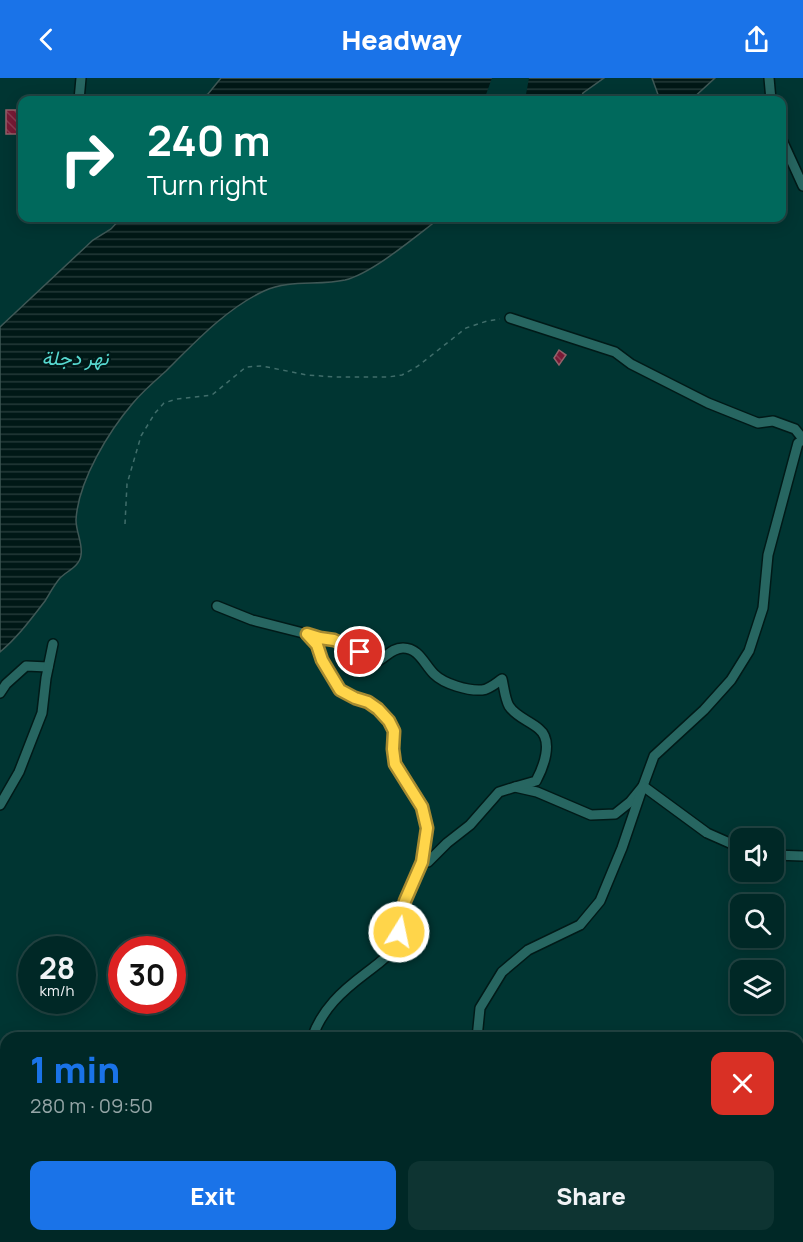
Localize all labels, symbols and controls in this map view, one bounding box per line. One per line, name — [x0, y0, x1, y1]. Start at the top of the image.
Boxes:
text: Headway — [341, 21, 462, 58]
icon: back — [30, 23, 63, 56]
icon: share — [740, 23, 773, 56]
text: 240 m — [147, 111, 271, 169]
icon: right — [48, 120, 126, 198]
text: Turn right — [147, 166, 268, 203]
water label: نهر دجلة — [41, 344, 110, 371]
pin — [334, 626, 385, 677]
icon: arrive — [343, 635, 376, 668]
map controls — [730, 828, 784, 1014]
button: sound — [730, 828, 784, 882]
button: search — [730, 894, 784, 948]
position arrow — [367, 900, 431, 964]
speed limit sign: 30 — [108, 936, 186, 1014]
text: 28 — [39, 947, 75, 988]
button: layers — [730, 960, 784, 1014]
text: km/h — [40, 980, 74, 1001]
text: 1 min — [30, 1045, 120, 1094]
button: close — [711, 1052, 774, 1115]
text: 280 m · 09:50 — [30, 1092, 153, 1119]
button: Exit — [30, 1161, 396, 1230]
button: Share — [408, 1161, 774, 1230]

